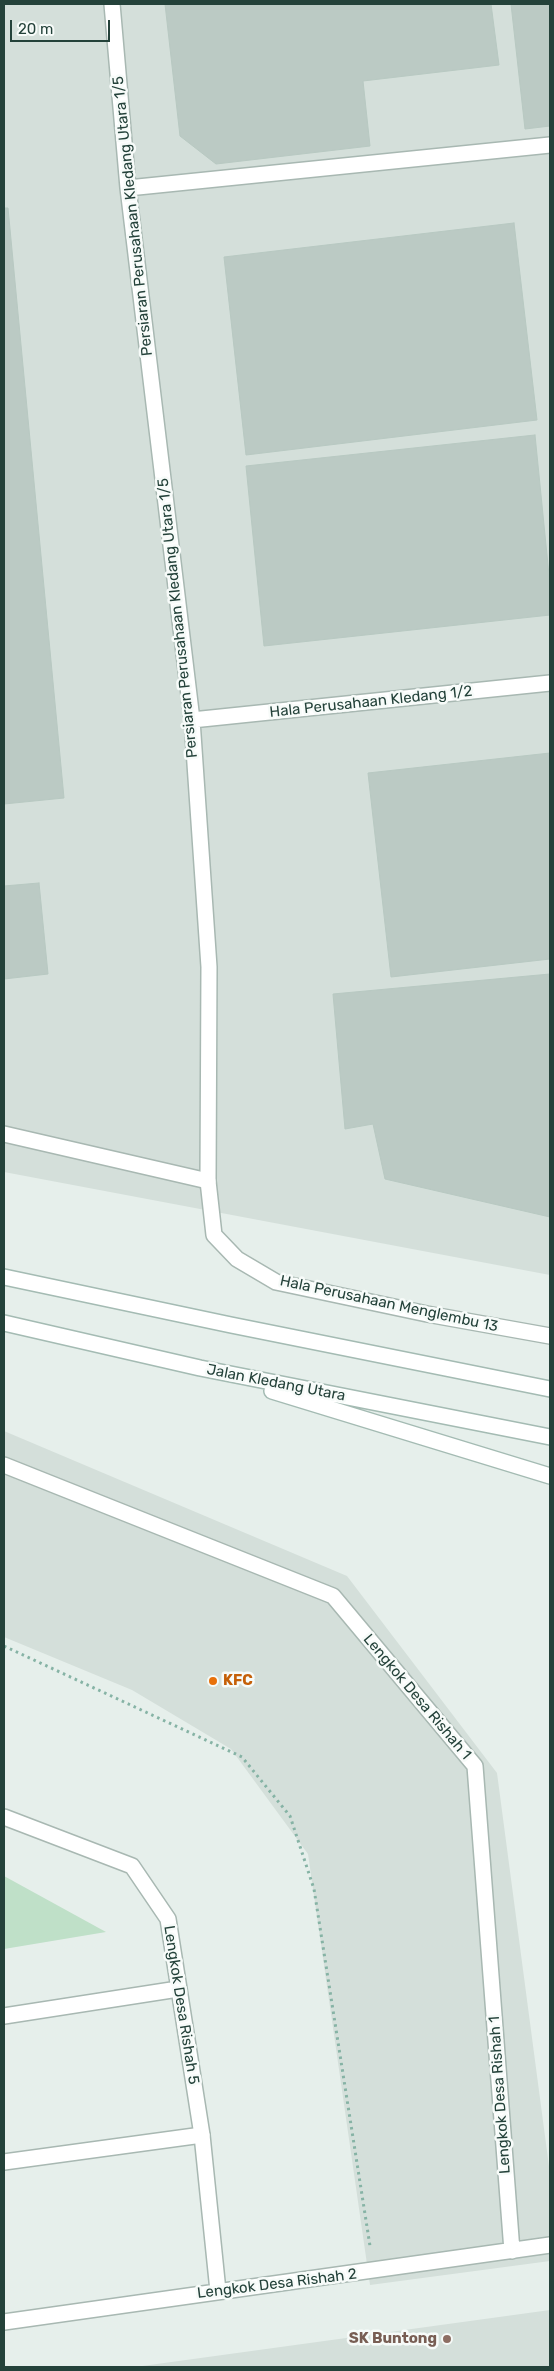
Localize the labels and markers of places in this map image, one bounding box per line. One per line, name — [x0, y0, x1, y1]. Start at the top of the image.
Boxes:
place label: KFC — [223, 1672, 253, 1690]
marker: KFC — [207, 1675, 219, 1687]
place label: SK Buntong — [349, 2330, 437, 2348]
marker: SK Buntong — [441, 2333, 453, 2345]

